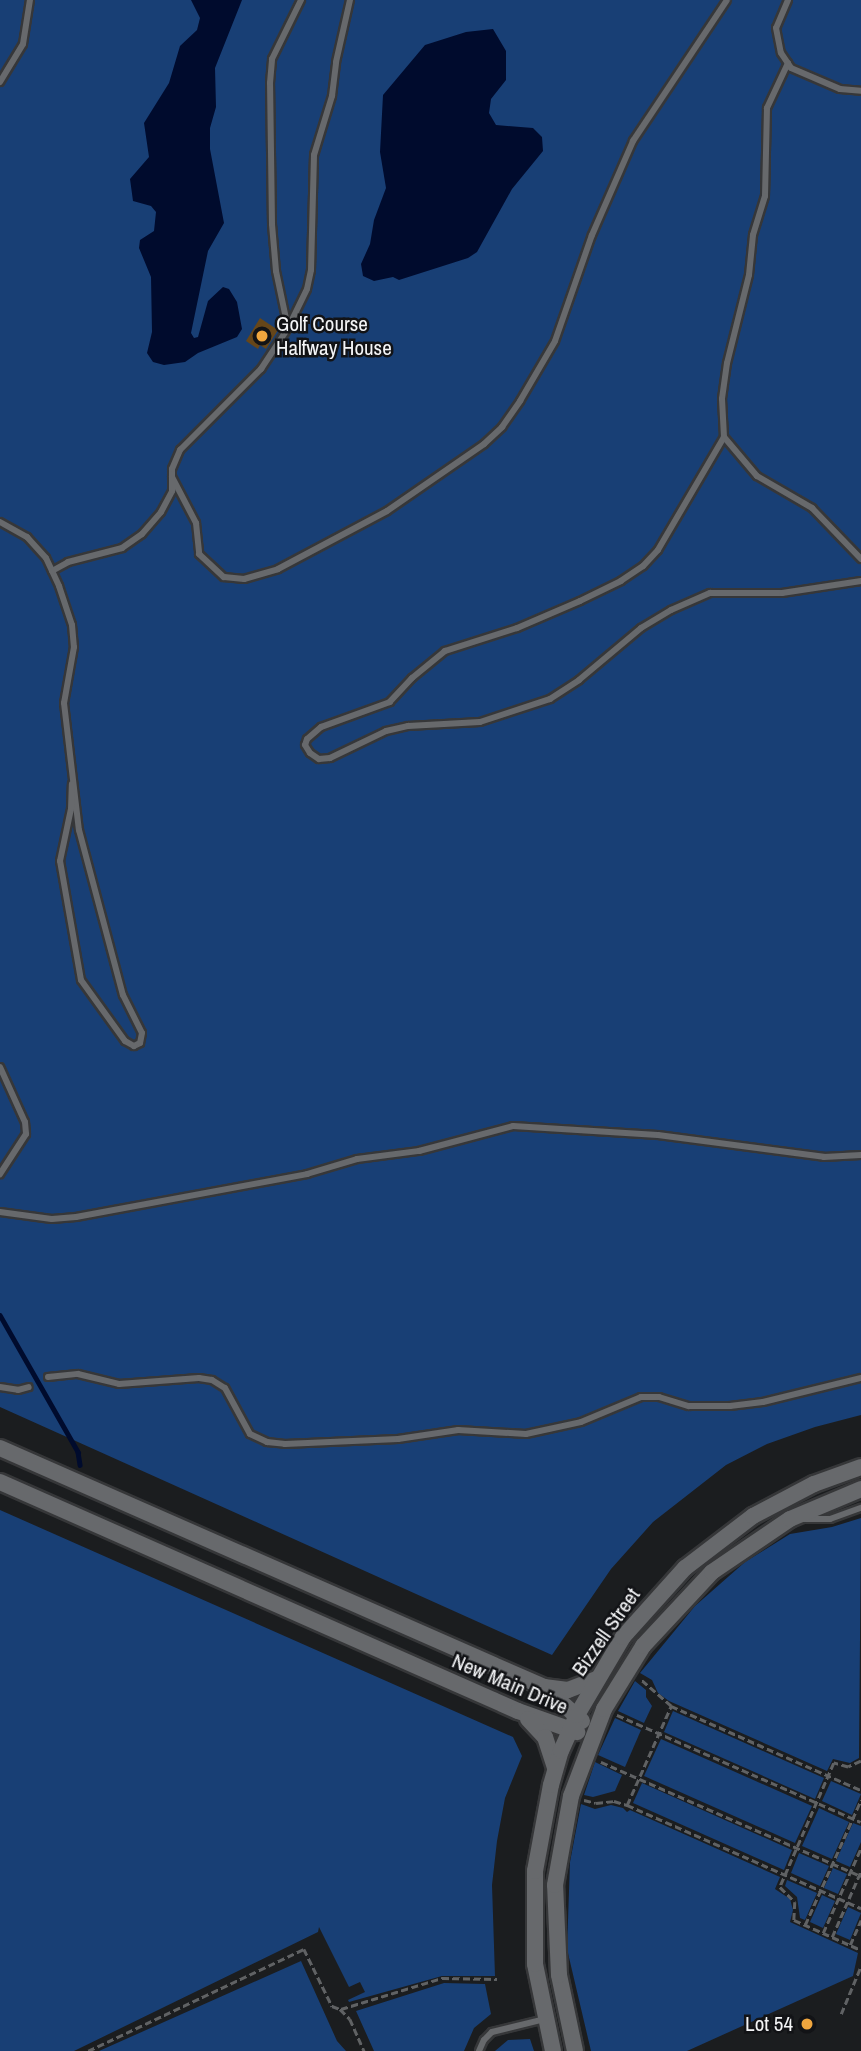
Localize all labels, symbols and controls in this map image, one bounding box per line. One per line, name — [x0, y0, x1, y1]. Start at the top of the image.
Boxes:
place label: Golf Course Halfway House — [276, 311, 392, 361]
marker: Golf Course Halfway House — [254, 328, 270, 344]
street label: Bizzell Street — [567, 1583, 645, 1681]
street label: New Main Drive — [448, 1648, 572, 1720]
place label: Lot 54 — [745, 2011, 793, 2037]
marker: Lot 54 — [799, 2016, 815, 2032]

